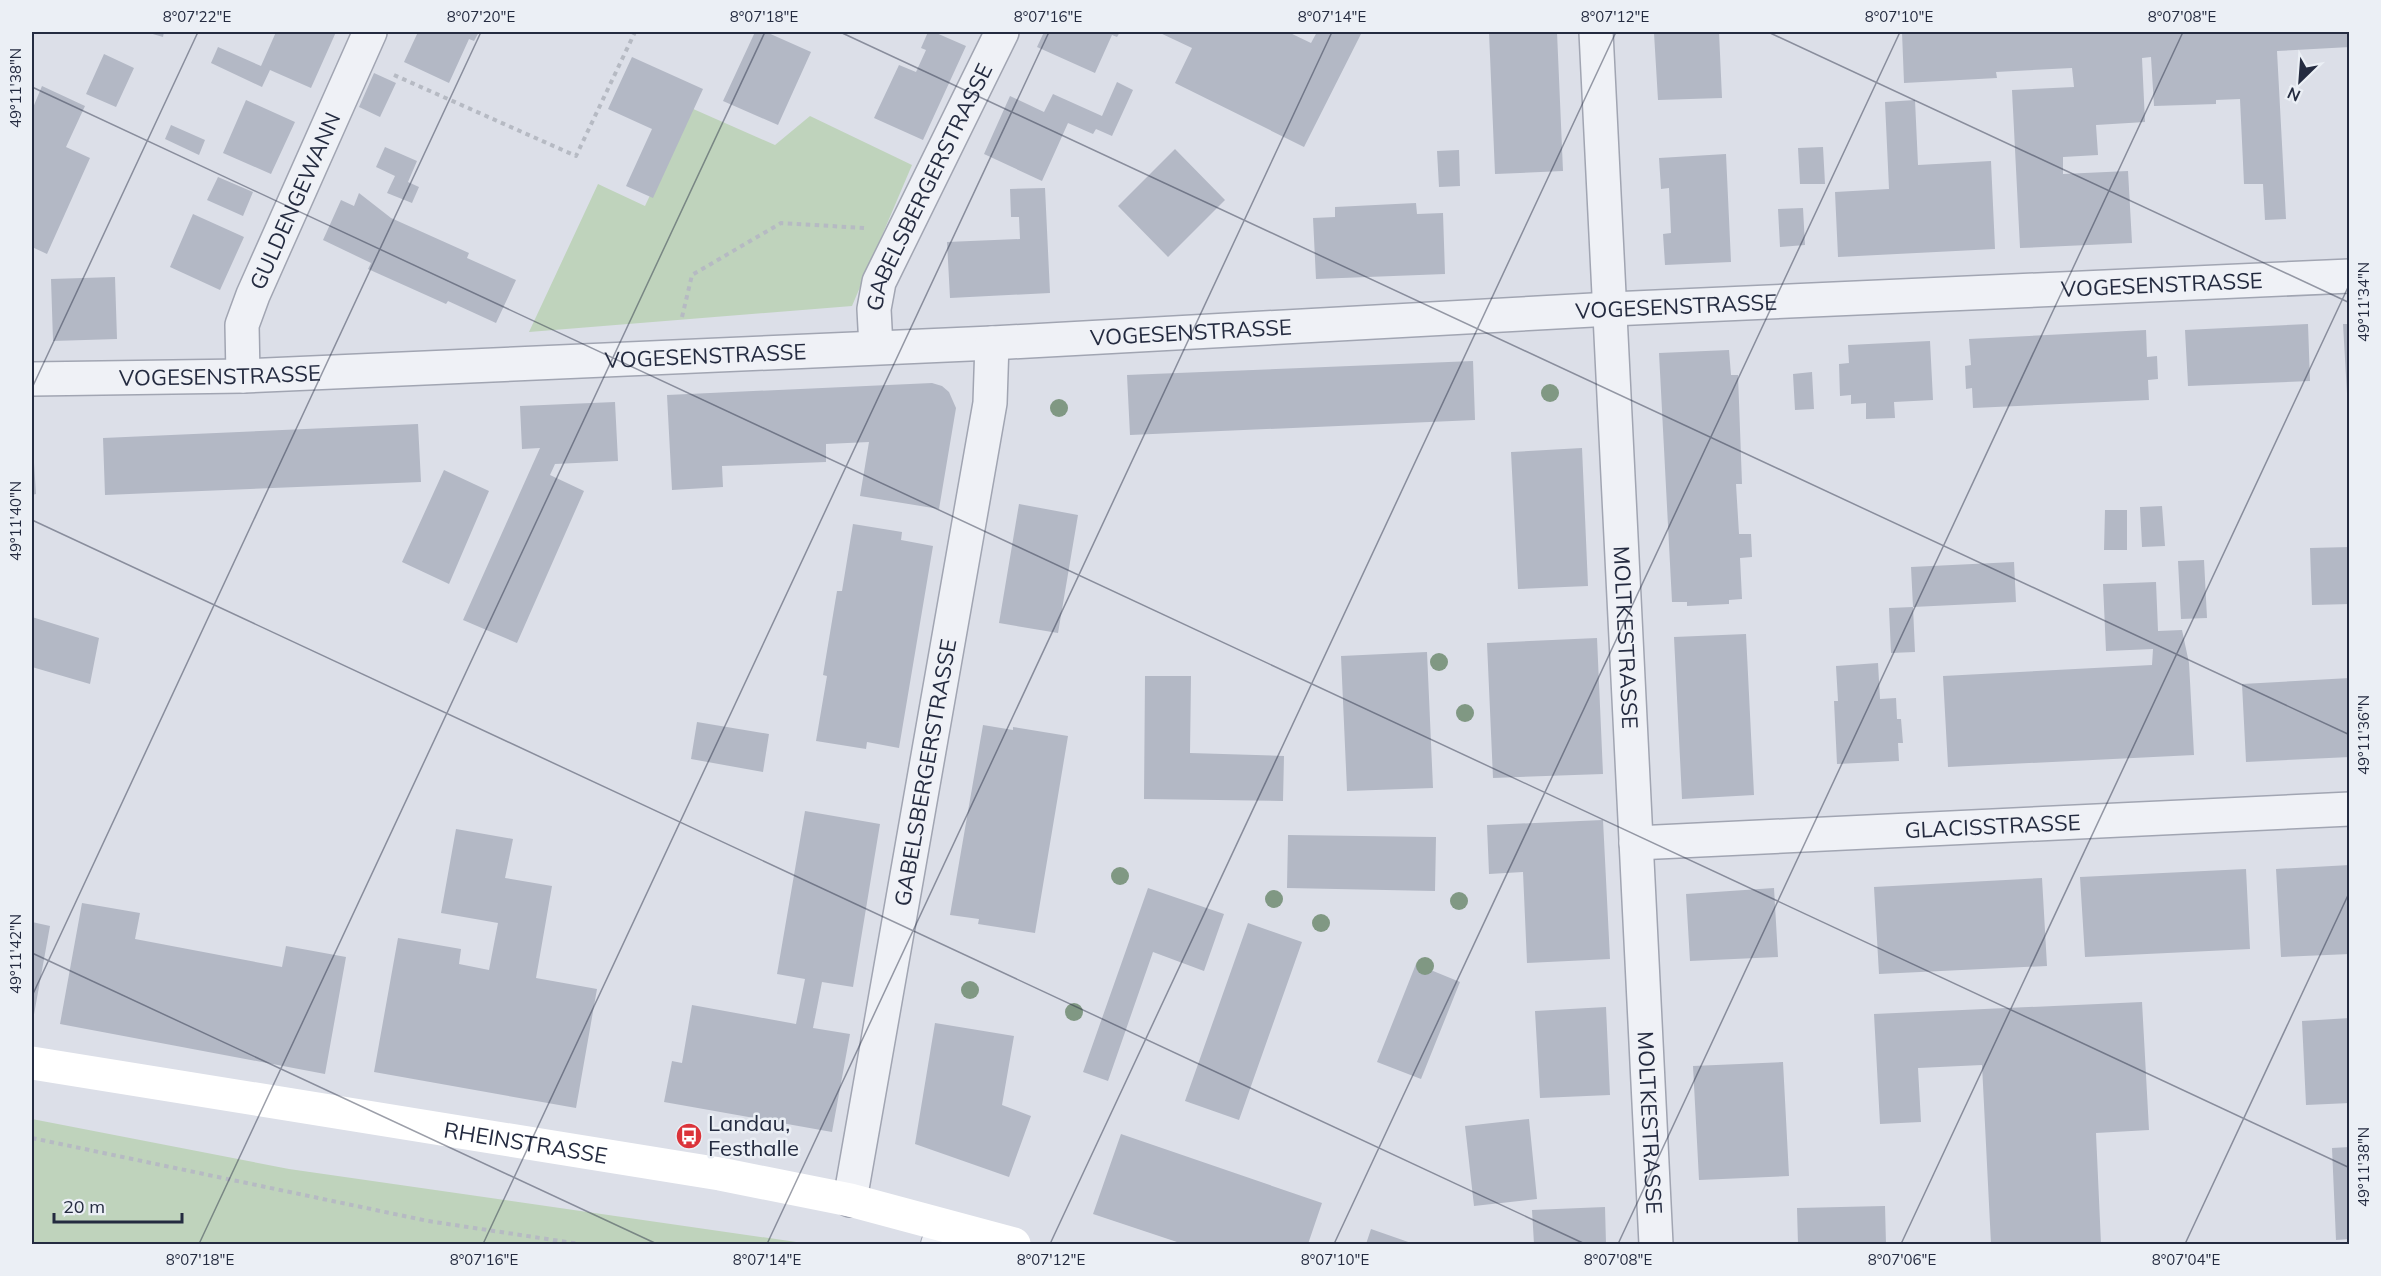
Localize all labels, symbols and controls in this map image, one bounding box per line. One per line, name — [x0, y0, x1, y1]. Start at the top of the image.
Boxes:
text: 8°07'22"E — [163, 7, 231, 26]
text: 8°07'20"E — [447, 7, 515, 26]
text: 8°07'18"E — [730, 7, 798, 26]
text: 8°07'16"E — [1014, 7, 1082, 26]
text: 8°07'14"E — [1298, 7, 1366, 26]
text: 8°07'12"E — [1581, 7, 1649, 26]
text: 8°07'10"E — [1865, 7, 1933, 26]
text: 8°07'08"E — [2148, 7, 2216, 26]
text: 49°11'38"N — [6, 48, 25, 128]
north arrow — [2270, 51, 2330, 111]
street label: GABELSBERGERSTRASSE — [860, 59, 998, 313]
text: N — [2284, 83, 2303, 106]
street label: GULDENGEWANN — [243, 108, 347, 294]
text: 49°11'34"N — [2354, 262, 2373, 342]
street label: VOGESENSTRASSE — [2060, 266, 2263, 303]
street label: VOGESENSTRASSE — [1575, 288, 1778, 325]
street label: VOGESENSTRASSE — [1089, 313, 1293, 352]
street label: VOGESENSTRASSE — [604, 337, 807, 374]
street label: VOGESENSTRASSE — [119, 359, 322, 392]
text: 49°11'40"N — [6, 481, 25, 561]
street label: MOLTKESTRASSE — [1607, 545, 1644, 729]
street label: GABELSBERGERSTRASSE — [888, 637, 962, 908]
text: 49°11'36"N — [2354, 695, 2373, 775]
street label: GLACISSTRASSE — [1904, 808, 2081, 844]
text: 49°11'42"N — [6, 914, 25, 994]
street label: MOLTKESTRASSE — [1631, 1031, 1669, 1215]
place label: Landau, Festhalle — [708, 1109, 799, 1162]
street label: RHEINSTRASSE — [442, 1116, 609, 1170]
bus stop icon: Landau, Festhalle — [674, 1121, 704, 1151]
text: 49°11'38"N — [2354, 1127, 2373, 1207]
scale bar — [54, 1186, 182, 1224]
text: 20 m — [63, 1195, 105, 1218]
text: 8°07'18"E — [166, 1250, 234, 1269]
text: 8°07'16"E — [450, 1250, 518, 1269]
text: 8°07'14"E — [733, 1250, 801, 1269]
text: 8°07'12"E — [1017, 1250, 1085, 1269]
text: 8°07'10"E — [1301, 1250, 1369, 1269]
text: 8°07'08"E — [1584, 1250, 1652, 1269]
text: 8°07'06"E — [1868, 1250, 1936, 1269]
text: 8°07'04"E — [2152, 1250, 2220, 1269]

